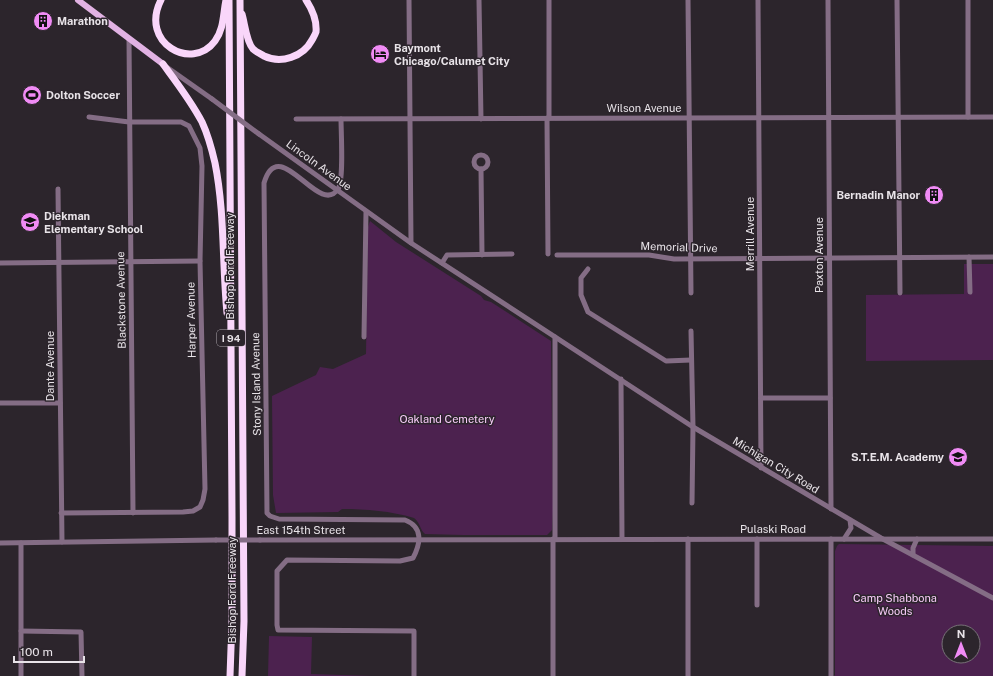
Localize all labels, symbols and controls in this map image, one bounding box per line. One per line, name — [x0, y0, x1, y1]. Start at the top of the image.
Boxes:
building icon: Marathon — [32, 10, 54, 32]
place label: Marathon — [57, 15, 108, 27]
place label: Baymont Chicago/Calumet City — [394, 42, 510, 67]
hotel icon: Baymont Chicago/Calumet City — [369, 43, 391, 65]
sports icon: Dolton Soccer — [21, 84, 43, 106]
place label: Dolton Soccer — [46, 89, 120, 101]
street label: Wilson Avenue — [606, 102, 682, 114]
street label: Lincoln Avenue — [284, 137, 354, 193]
building icon: Bernadin Manor — [923, 184, 945, 206]
place label: Bernadin Manor — [836, 189, 920, 201]
street label: Merrill Avenue — [744, 197, 756, 271]
place label: Diekman Elementary School — [44, 210, 144, 235]
school or university icon: Diekman Elementary School — [19, 211, 41, 233]
street label: Bishop Ford Freeway — [224, 212, 236, 319]
street label: Paxton Avenue — [813, 217, 825, 293]
street label: Memorial Drive — [640, 240, 718, 254]
street label: Blackstone Avenue — [114, 251, 128, 349]
street label: Harper Avenue — [184, 282, 198, 358]
road number: I 94 — [217, 330, 245, 346]
street label: Dante Avenue — [44, 331, 56, 401]
street label: Stony Island Avenue — [249, 332, 263, 436]
park label: Oakland Cemetery — [399, 413, 495, 425]
street label: Michigan City Road — [731, 435, 821, 495]
school or university icon: S.T.E.M. Academy — [947, 446, 969, 468]
place label: S.T.E.M. Academy — [851, 451, 945, 463]
street label: Pulaski Road — [740, 523, 806, 535]
street label: East 154th Street — [256, 524, 346, 536]
street label: Bishop Ford Freeway — [226, 536, 238, 643]
park label: Camp Shabbona Woods — [853, 592, 937, 617]
north arrow — [941, 624, 981, 664]
text: N — [957, 628, 965, 640]
scale bar — [14, 638, 84, 664]
text: 100 m — [20, 645, 53, 659]

